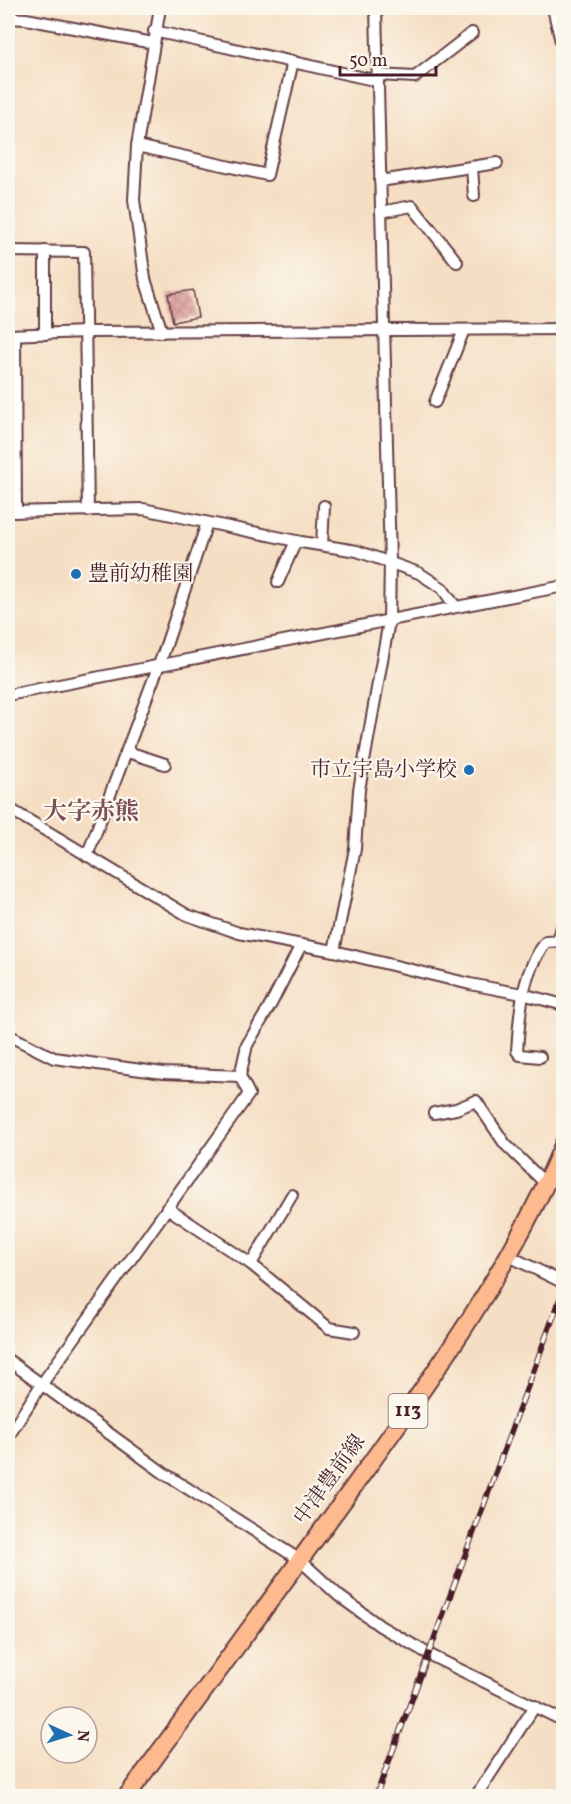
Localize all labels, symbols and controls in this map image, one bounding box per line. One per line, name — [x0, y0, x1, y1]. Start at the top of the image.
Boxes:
scale bar — [340, 39, 436, 77]
text: 50 m — [349, 49, 388, 74]
place label: 豊前幼稚園 — [88, 560, 193, 589]
marker: 豊前幼稚園 — [69, 567, 83, 581]
place label: 市立宇島小学校 — [310, 756, 457, 785]
marker: 市立宇島小学校 — [462, 763, 476, 777]
district label: 大字赤熊 — [43, 796, 139, 830]
road number: 113 — [388, 1394, 428, 1428]
street label: 中津豊前線 — [287, 1429, 373, 1531]
north arrow — [39, 1705, 99, 1765]
text: N — [71, 1729, 93, 1743]

